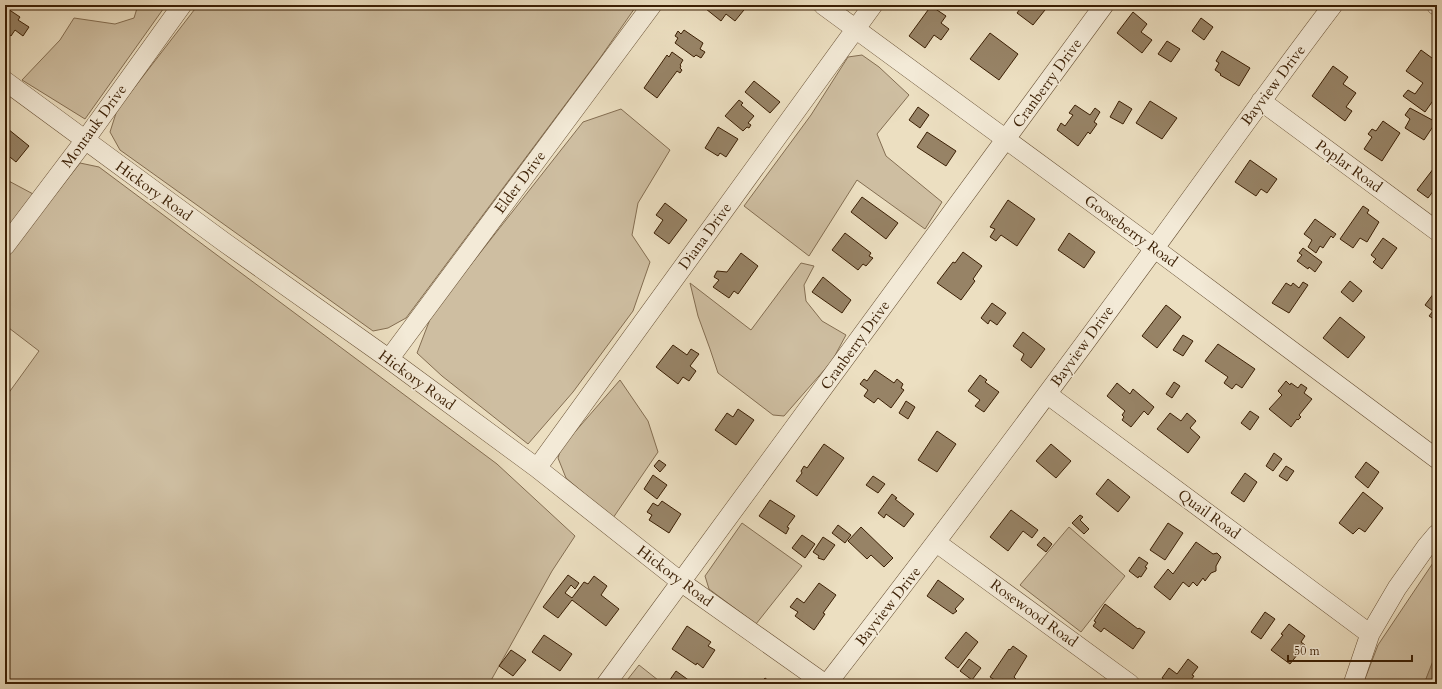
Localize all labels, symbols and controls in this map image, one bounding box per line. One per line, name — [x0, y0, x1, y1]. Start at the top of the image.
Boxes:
street label: Cranberry Drive — [1008, 34, 1086, 132]
street label: Bayview Drive — [1236, 41, 1310, 129]
street label: Montauk Drive — [57, 80, 131, 172]
street label: Poplar Road — [1312, 135, 1386, 197]
street label: Elder Drive — [490, 146, 550, 217]
street label: Hickory Road — [112, 156, 196, 226]
street label: Gooseberry Road — [1080, 190, 1182, 272]
street label: Diana Drive — [674, 198, 736, 274]
street label: Cranberry Drive — [816, 296, 894, 394]
street label: Bayview Drive — [1046, 301, 1118, 391]
street label: Hickory Road — [375, 345, 459, 415]
street label: Quail Road — [1174, 485, 1244, 543]
street label: Hickory Road — [633, 541, 717, 611]
street label: Bayview Drive — [851, 562, 925, 650]
street label: Rosewood Road — [986, 574, 1082, 652]
scale bar — [1288, 637, 1412, 663]
text: 50 m — [1294, 643, 1321, 659]

